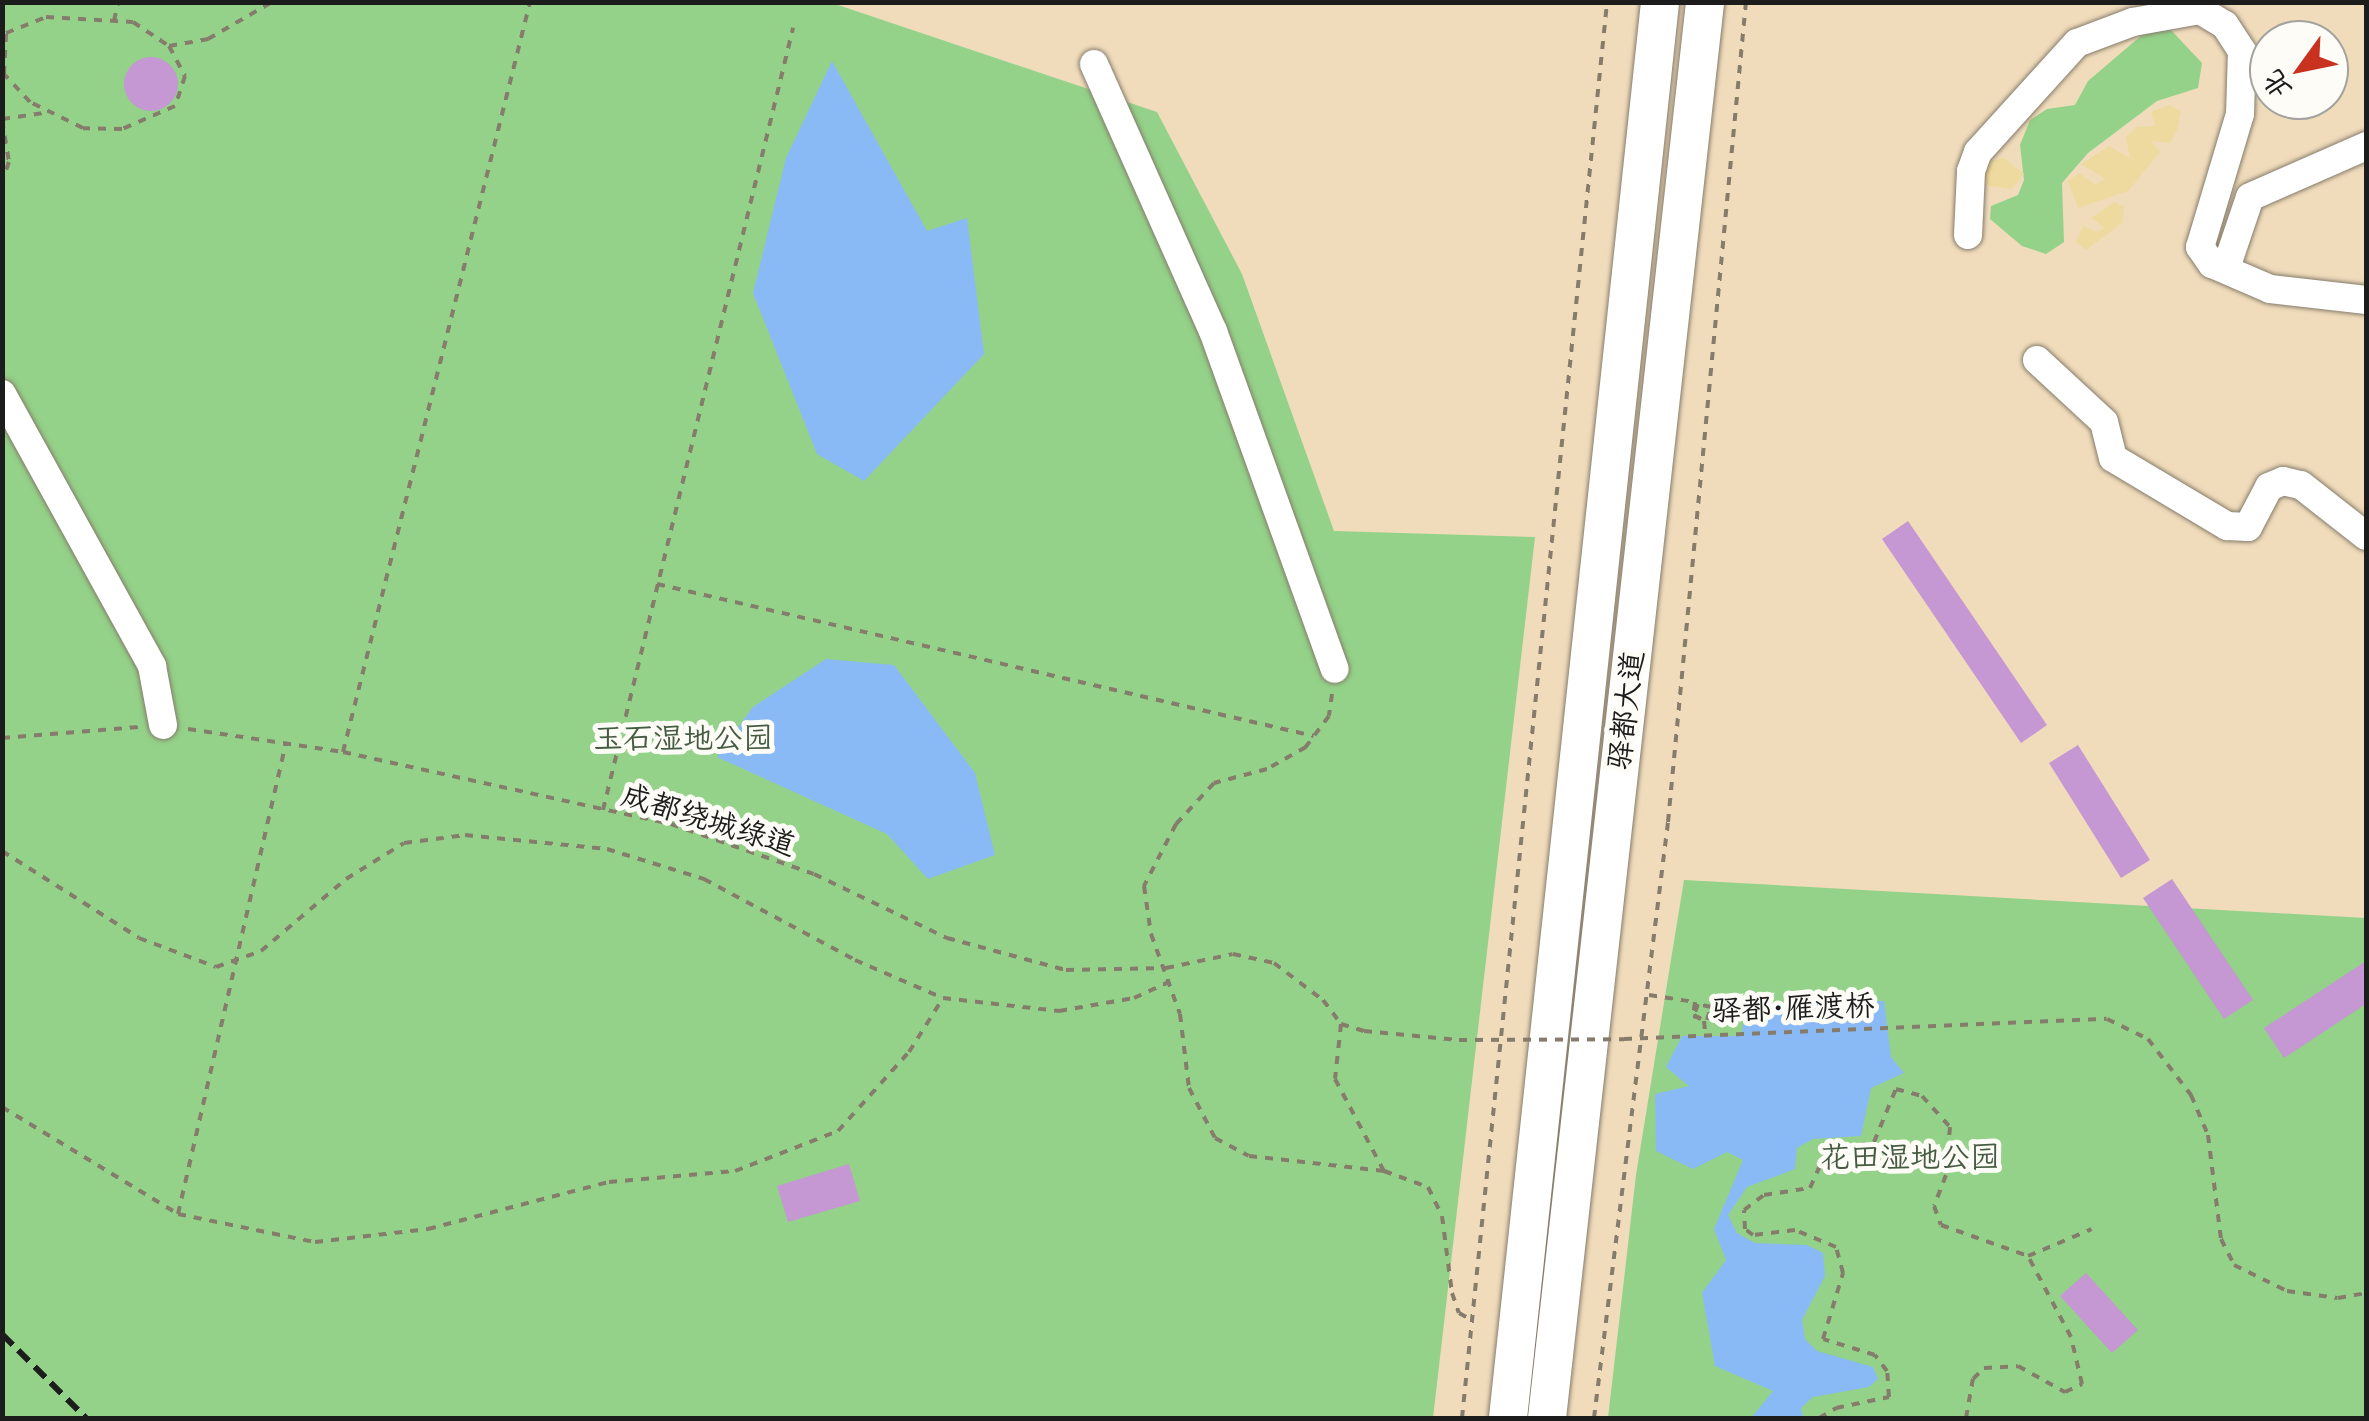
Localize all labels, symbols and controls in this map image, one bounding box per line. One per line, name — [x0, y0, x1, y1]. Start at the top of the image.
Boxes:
north arrow — [2249, 20, 2349, 120]
text: 北 — [2253, 64, 2298, 107]
street label: 驿都大道 — [1599, 648, 1649, 772]
park label: 玉石湿地公园 — [593, 718, 773, 754]
street label: 成都绕城绿道 — [618, 774, 800, 862]
street label: 驿都·雁渡桥 — [1711, 985, 1875, 1027]
park label: 花田湿地公园 — [1820, 1137, 2000, 1173]

